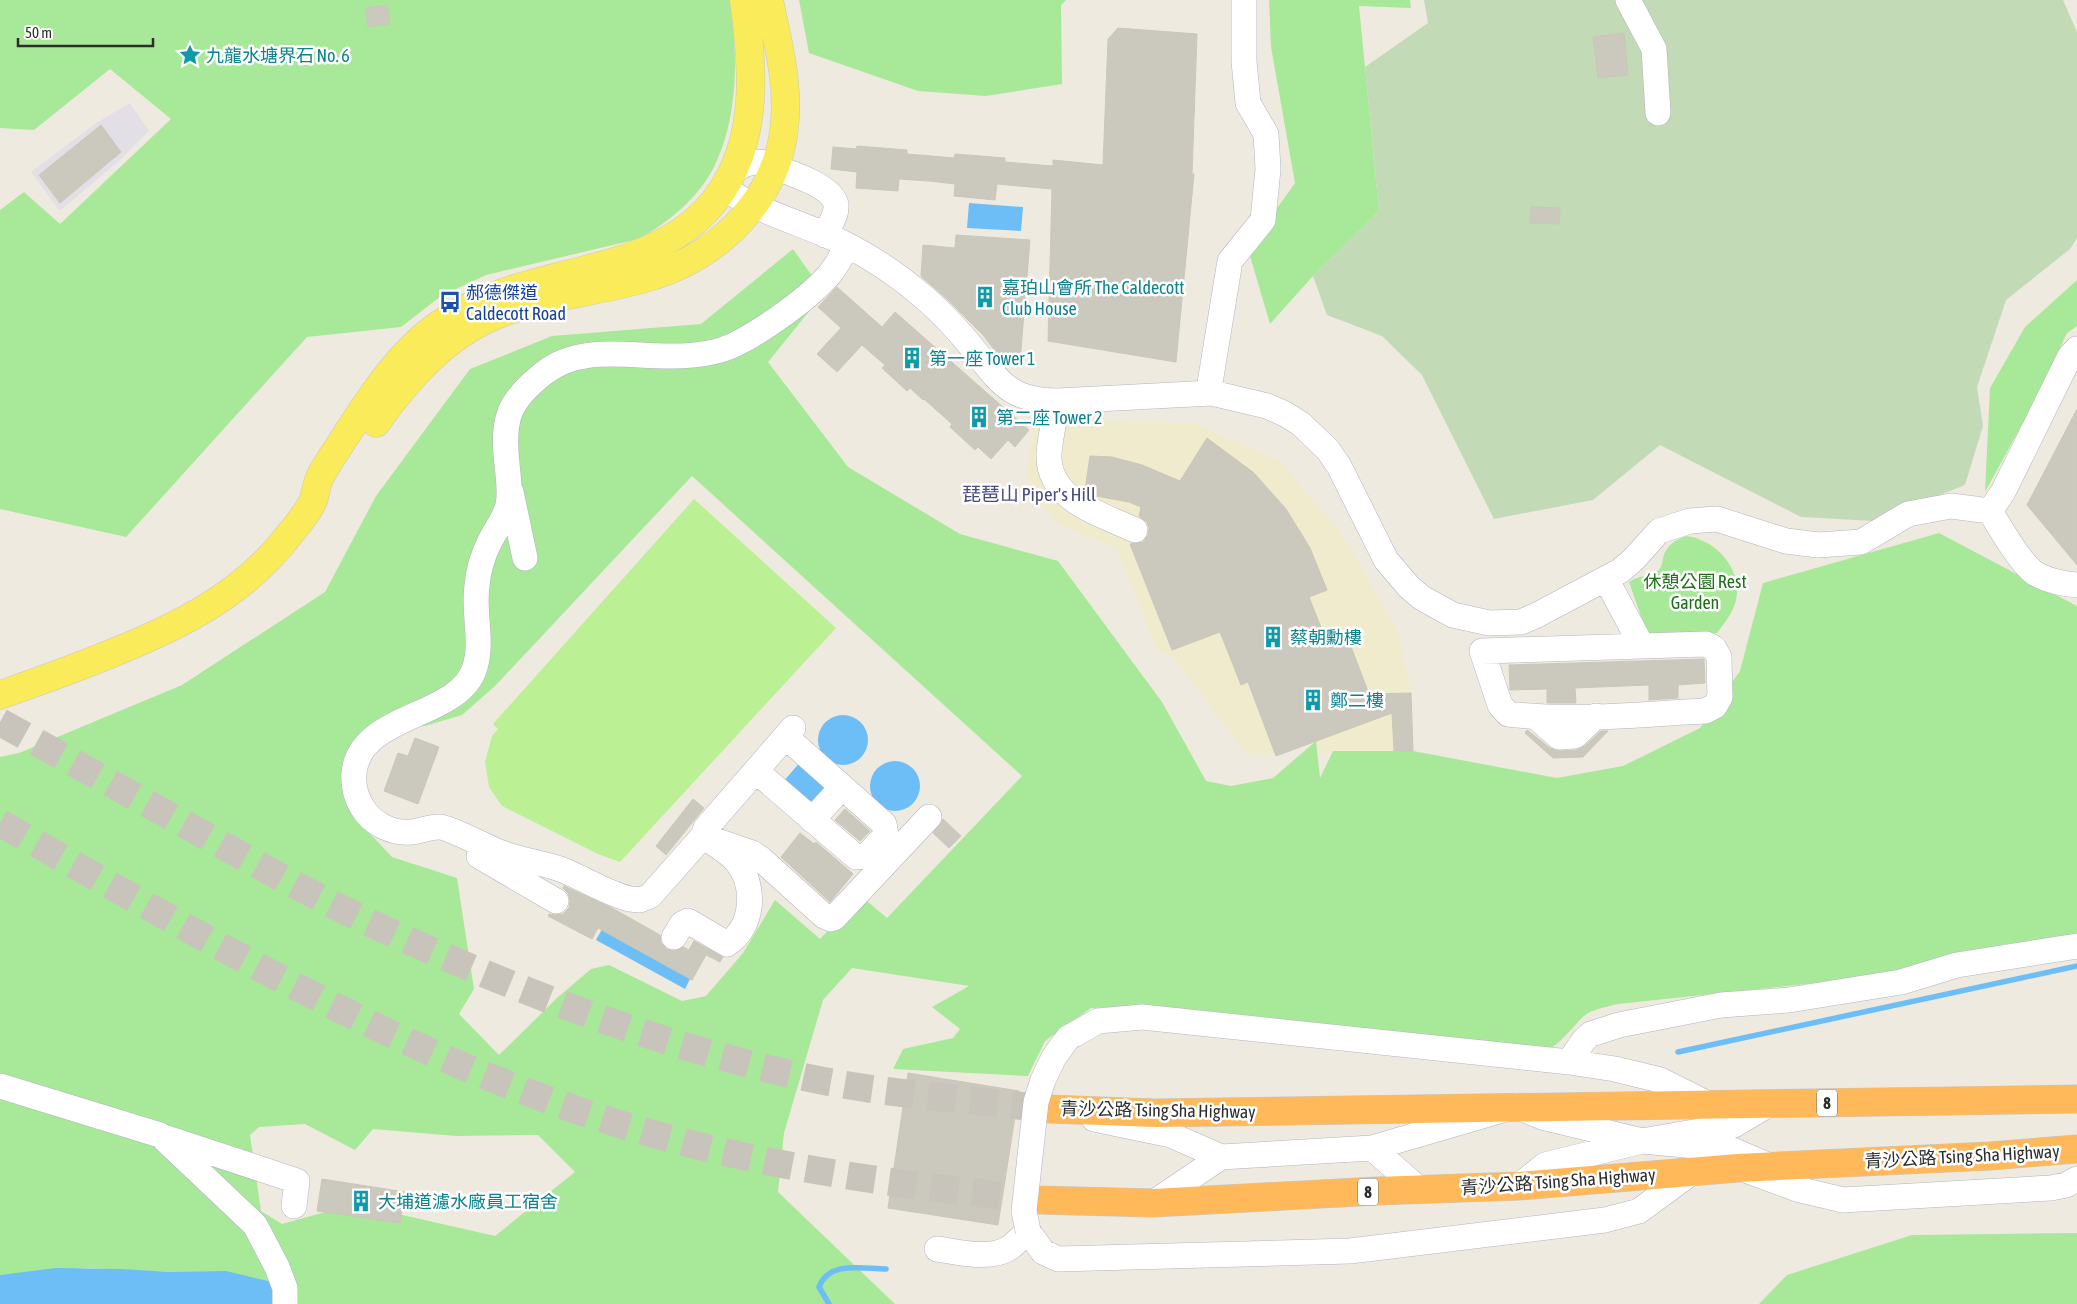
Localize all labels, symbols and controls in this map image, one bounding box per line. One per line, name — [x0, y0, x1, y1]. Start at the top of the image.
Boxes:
scale bar — [18, 15, 152, 47]
text: 50 m — [25, 24, 52, 41]
place icon: 九龍水塘界石 No. 6 — [177, 42, 203, 68]
place label: 九龍水塘界石 No. 6 — [206, 45, 350, 66]
place label: 嘉珀山會所 The Caldecott Club House — [1002, 277, 1185, 319]
place label: 郝德傑道 Caldecott Road — [466, 282, 566, 324]
building icon: 嘉珀山會所 The Caldecott Club House — [972, 284, 998, 310]
bus stop icon: 郝德傑道 Caldecott Road — [437, 289, 463, 315]
building icon: 第一座 Tower 1 — [899, 345, 925, 371]
place label: 第一座 Tower 1 — [929, 348, 1036, 369]
building icon: 第二座 Tower 2 — [966, 404, 992, 430]
place label: 第二座 Tower 2 — [996, 407, 1103, 428]
district label: 琵琶山 Piper's Hill — [962, 483, 1096, 505]
park label: 休憩公園 Rest Garden — [1643, 571, 1747, 613]
building icon: 蔡朝勳樓 — [1260, 624, 1286, 650]
place label: 蔡朝勳樓 — [1290, 627, 1362, 648]
building icon: 鄭二樓 — [1300, 687, 1326, 713]
place label: 鄭二樓 — [1330, 690, 1384, 711]
road number: 8 — [1817, 1090, 1837, 1116]
street label: 青沙公路 Tsing Sha Highway — [1060, 1098, 1256, 1122]
street label: 青沙公路 Tsing Sha Highway — [1864, 1140, 2060, 1172]
street label: 青沙公路 Tsing Sha Highway — [1460, 1164, 1656, 1198]
road number: 8 — [1358, 1178, 1378, 1206]
building icon: 大埔道濾水廠員工宿舍 — [348, 1188, 374, 1214]
place label: 大埔道濾水廠員工宿舍 — [378, 1191, 558, 1212]

